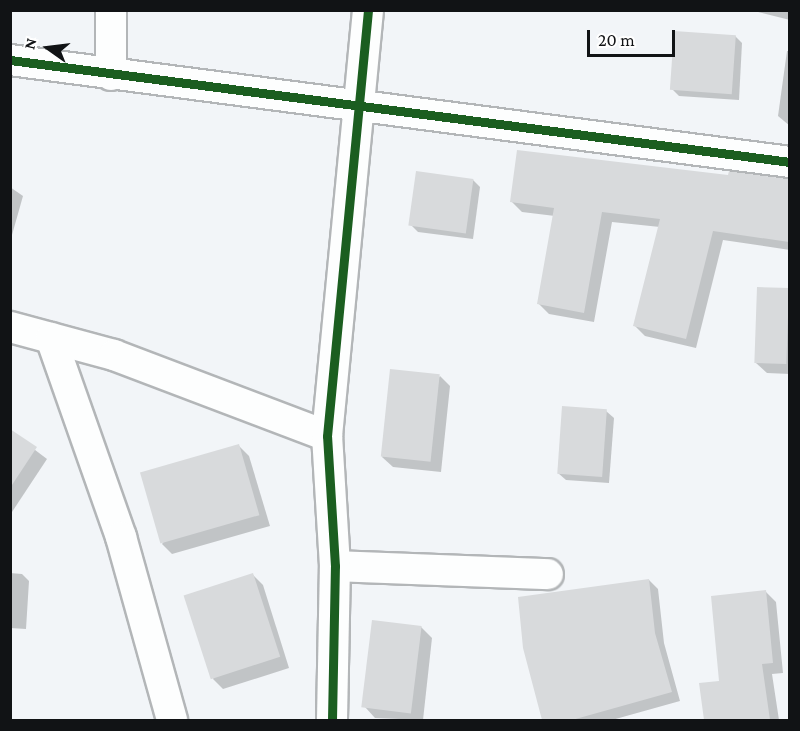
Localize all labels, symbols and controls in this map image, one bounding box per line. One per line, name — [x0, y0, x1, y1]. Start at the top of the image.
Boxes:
north arrow — [18, 18, 78, 78]
scale bar — [590, 18, 678, 56]
text: 20 m — [598, 30, 635, 50]
text: N — [20, 36, 40, 51]

